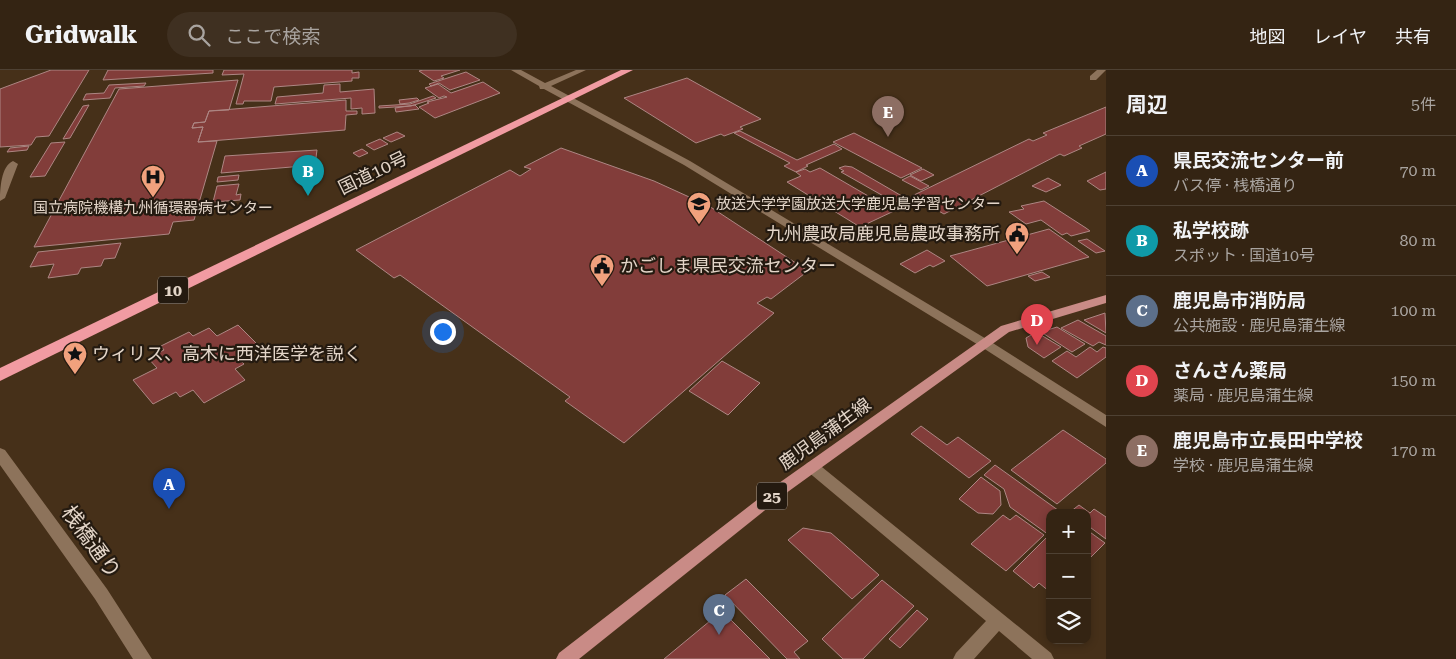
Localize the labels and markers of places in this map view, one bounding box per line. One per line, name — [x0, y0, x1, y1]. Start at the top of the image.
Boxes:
pin: E — [872, 96, 904, 137]
pin: B — [292, 155, 324, 196]
hospital icon: 国立病院機構九州循環器病センター — [140, 164, 166, 198]
school or university icon: 放送大学学園放送大学鹿児島学習センター — [686, 191, 712, 225]
place label: 放送大学学園放送大学鹿児島学習センター — [716, 195, 1001, 213]
place label: 国立病院機構九州循環器病センター — [33, 199, 273, 217]
public building icon: 九州農政局鹿児島農政事務所 — [1004, 221, 1030, 255]
place label: 九州農政局鹿児島農政事務所 — [766, 223, 1000, 244]
public building icon: かごしま県民交流センター — [589, 253, 615, 287]
place label: かごしま県民交流センター — [620, 255, 836, 276]
pin: D — [1021, 304, 1053, 345]
place icon: ウィリス、高木に西洋医学を説く — [62, 341, 88, 375]
place label: ウィリス、高木に西洋医学を説く — [92, 343, 362, 364]
pin: A — [153, 468, 185, 509]
pin: C — [703, 594, 735, 635]

